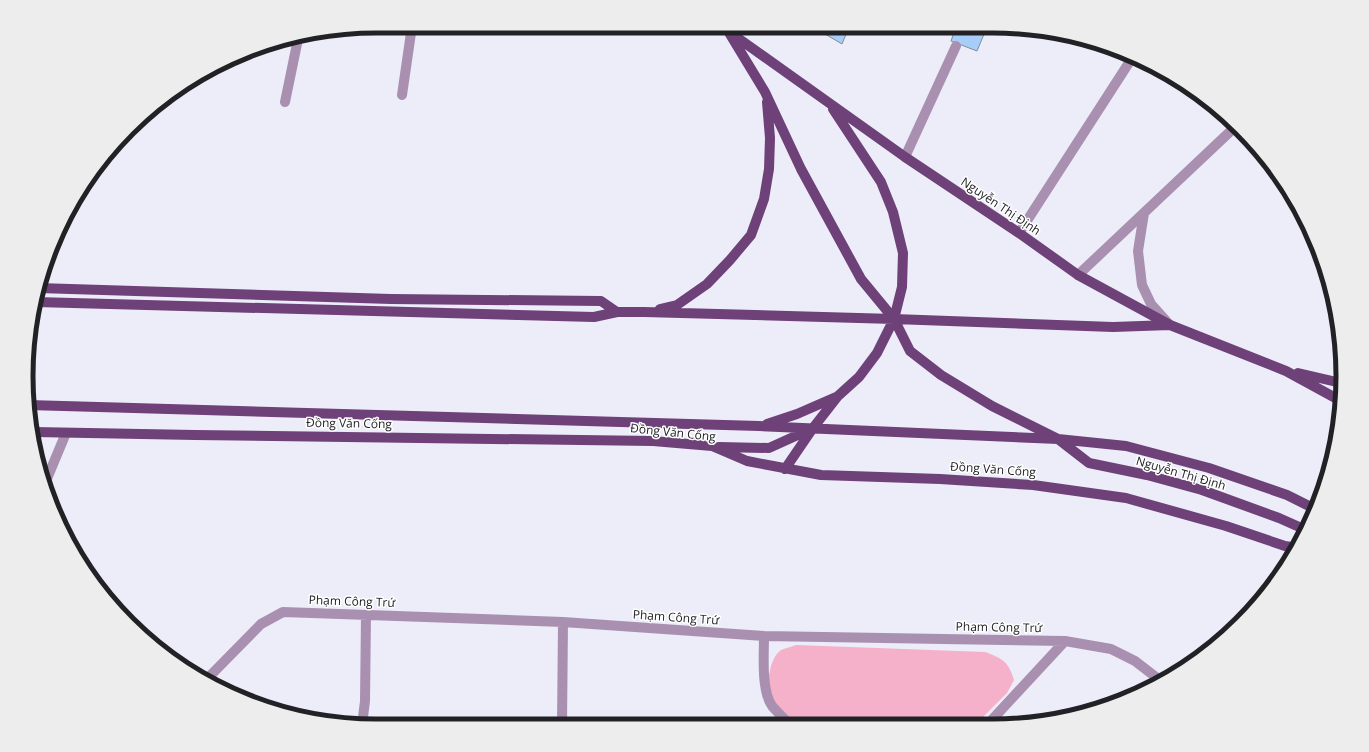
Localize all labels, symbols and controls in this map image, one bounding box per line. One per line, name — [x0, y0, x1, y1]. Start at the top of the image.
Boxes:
street label: Nguyễn Thị Định — [958, 173, 1044, 239]
street label: Đồng Văn Cống — [306, 414, 393, 432]
street label: Đồng Văn Cống — [629, 419, 717, 445]
street label: Nguyễn Thị Định — [1134, 452, 1228, 494]
street label: Đồng Văn Cống — [950, 458, 1037, 481]
street label: Phạm Công Trứ — [308, 591, 397, 611]
street label: Phạm Công Trứ — [632, 605, 721, 629]
street label: Phạm Công Trứ — [955, 618, 1044, 636]

